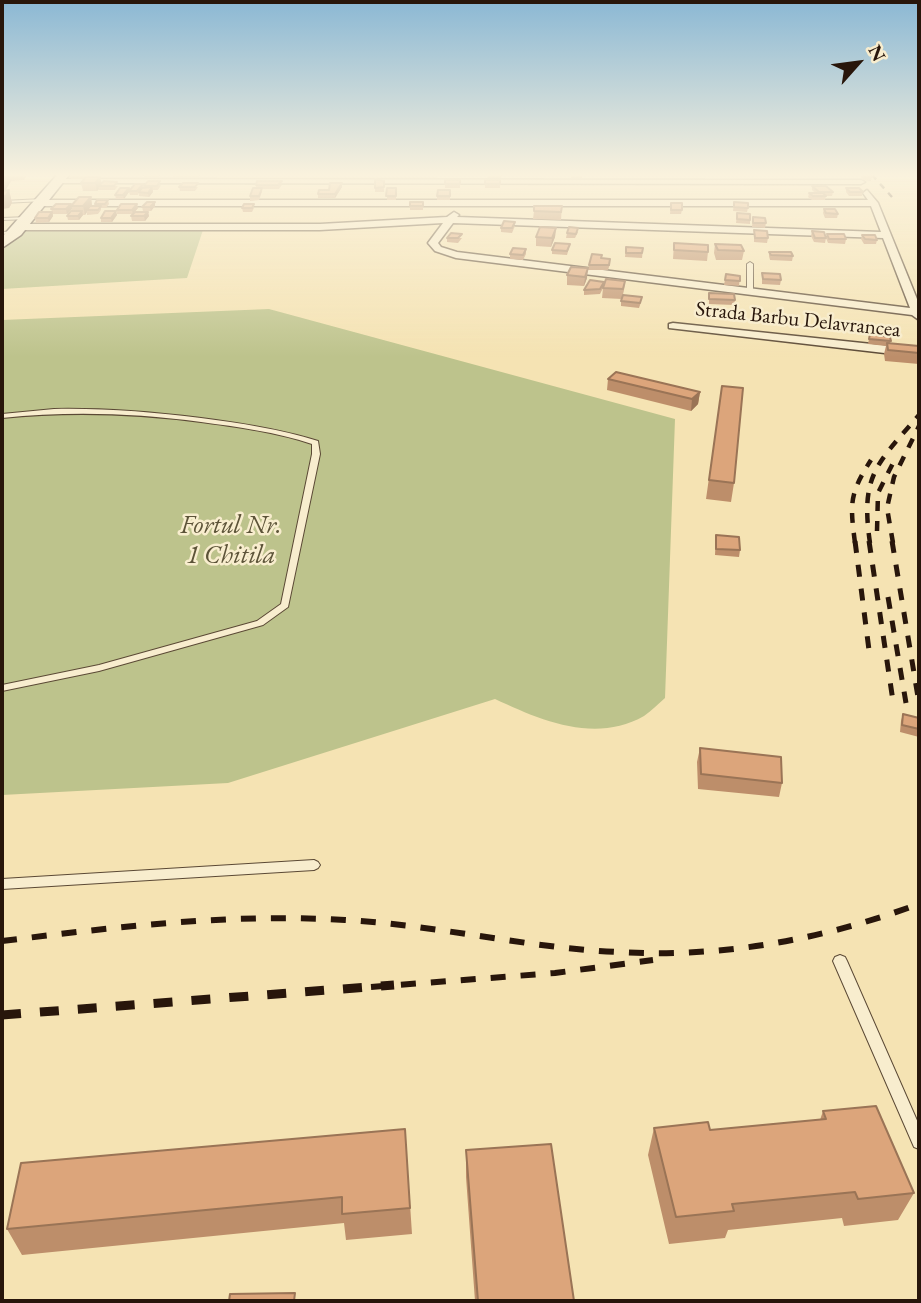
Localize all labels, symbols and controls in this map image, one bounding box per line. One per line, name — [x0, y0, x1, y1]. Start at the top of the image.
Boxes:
north arrow — [823, 28, 893, 98]
text: N — [862, 40, 892, 66]
street label: Strada Barbu Delavrancea — [694, 297, 902, 343]
park label: Fortul Nr. 1 Chitila — [180, 510, 282, 572]

